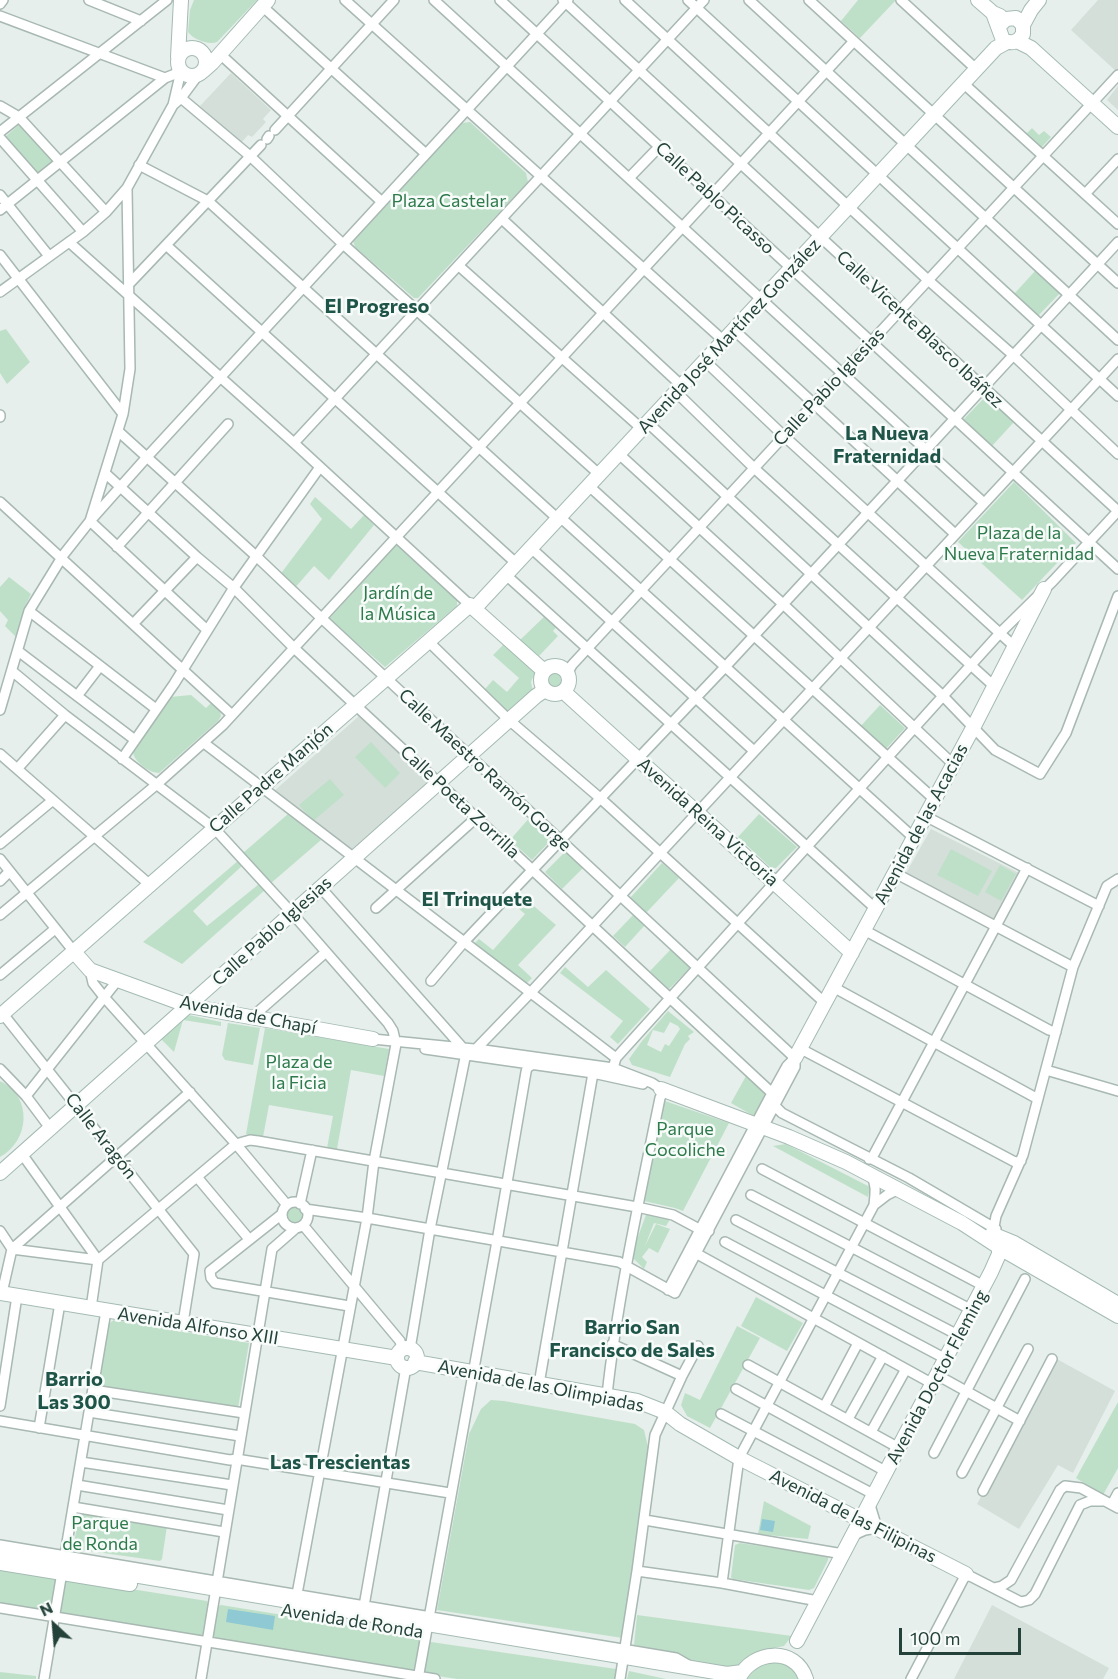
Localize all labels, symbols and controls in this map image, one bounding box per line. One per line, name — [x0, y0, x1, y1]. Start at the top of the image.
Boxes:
street label: Calle Pablo Picasso — [651, 137, 779, 259]
park label: Plaza Castelar — [392, 190, 506, 212]
street label: Avenida José Martínez González — [633, 234, 825, 438]
street label: Calle Vicente Blasco Ibáñez — [832, 246, 1008, 412]
district label: El Progreso — [325, 294, 429, 318]
street label: Calle Pablo Iglesias — [769, 324, 889, 450]
district label: La Nueva Fraternidad — [833, 421, 941, 468]
park label: Plaza de la Nueva Fraternidad — [944, 522, 1094, 564]
park label: Jardín de la Música — [360, 582, 436, 624]
street label: Calle Maestro Ramón Gorge — [394, 684, 576, 856]
street label: Calle Padre Manjón — [205, 718, 337, 838]
street label: Avenida de las Acacias — [870, 740, 972, 908]
street label: Calle Poeta Zorrilla — [396, 741, 524, 863]
street label: Avenida Reina Victoria — [633, 753, 783, 891]
street label: Calle Pablo Iglesias — [208, 872, 336, 990]
district label: El Trinquete — [422, 887, 532, 911]
street label: Avenida de Chapí — [178, 991, 318, 1039]
park label: Plaza de la Ficia — [266, 1051, 332, 1094]
street label: Calle Aragón — [61, 1089, 141, 1183]
park label: Parque Cocoliche — [645, 1118, 725, 1160]
street label: Avenida Doctor Fleming — [882, 1286, 992, 1468]
street label: Avenida Alfonso XIII — [116, 1303, 280, 1349]
district label: Barrio San Francisco de Sales — [549, 1315, 715, 1362]
street label: Avenida de las Olimpiadas — [436, 1355, 646, 1417]
district label: Barrio Las 300 — [37, 1367, 111, 1414]
district label: Las Trescientas — [270, 1450, 410, 1474]
street label: Avenida de las Filipinas — [766, 1464, 940, 1568]
park label: Parque de Ronda — [62, 1512, 138, 1555]
north arrow — [24, 1595, 84, 1655]
text: N — [36, 1597, 55, 1620]
street label: Avenida de Ronda — [279, 1599, 425, 1643]
scale bar — [902, 1616, 1024, 1654]
text: 100 m — [910, 1627, 960, 1649]

